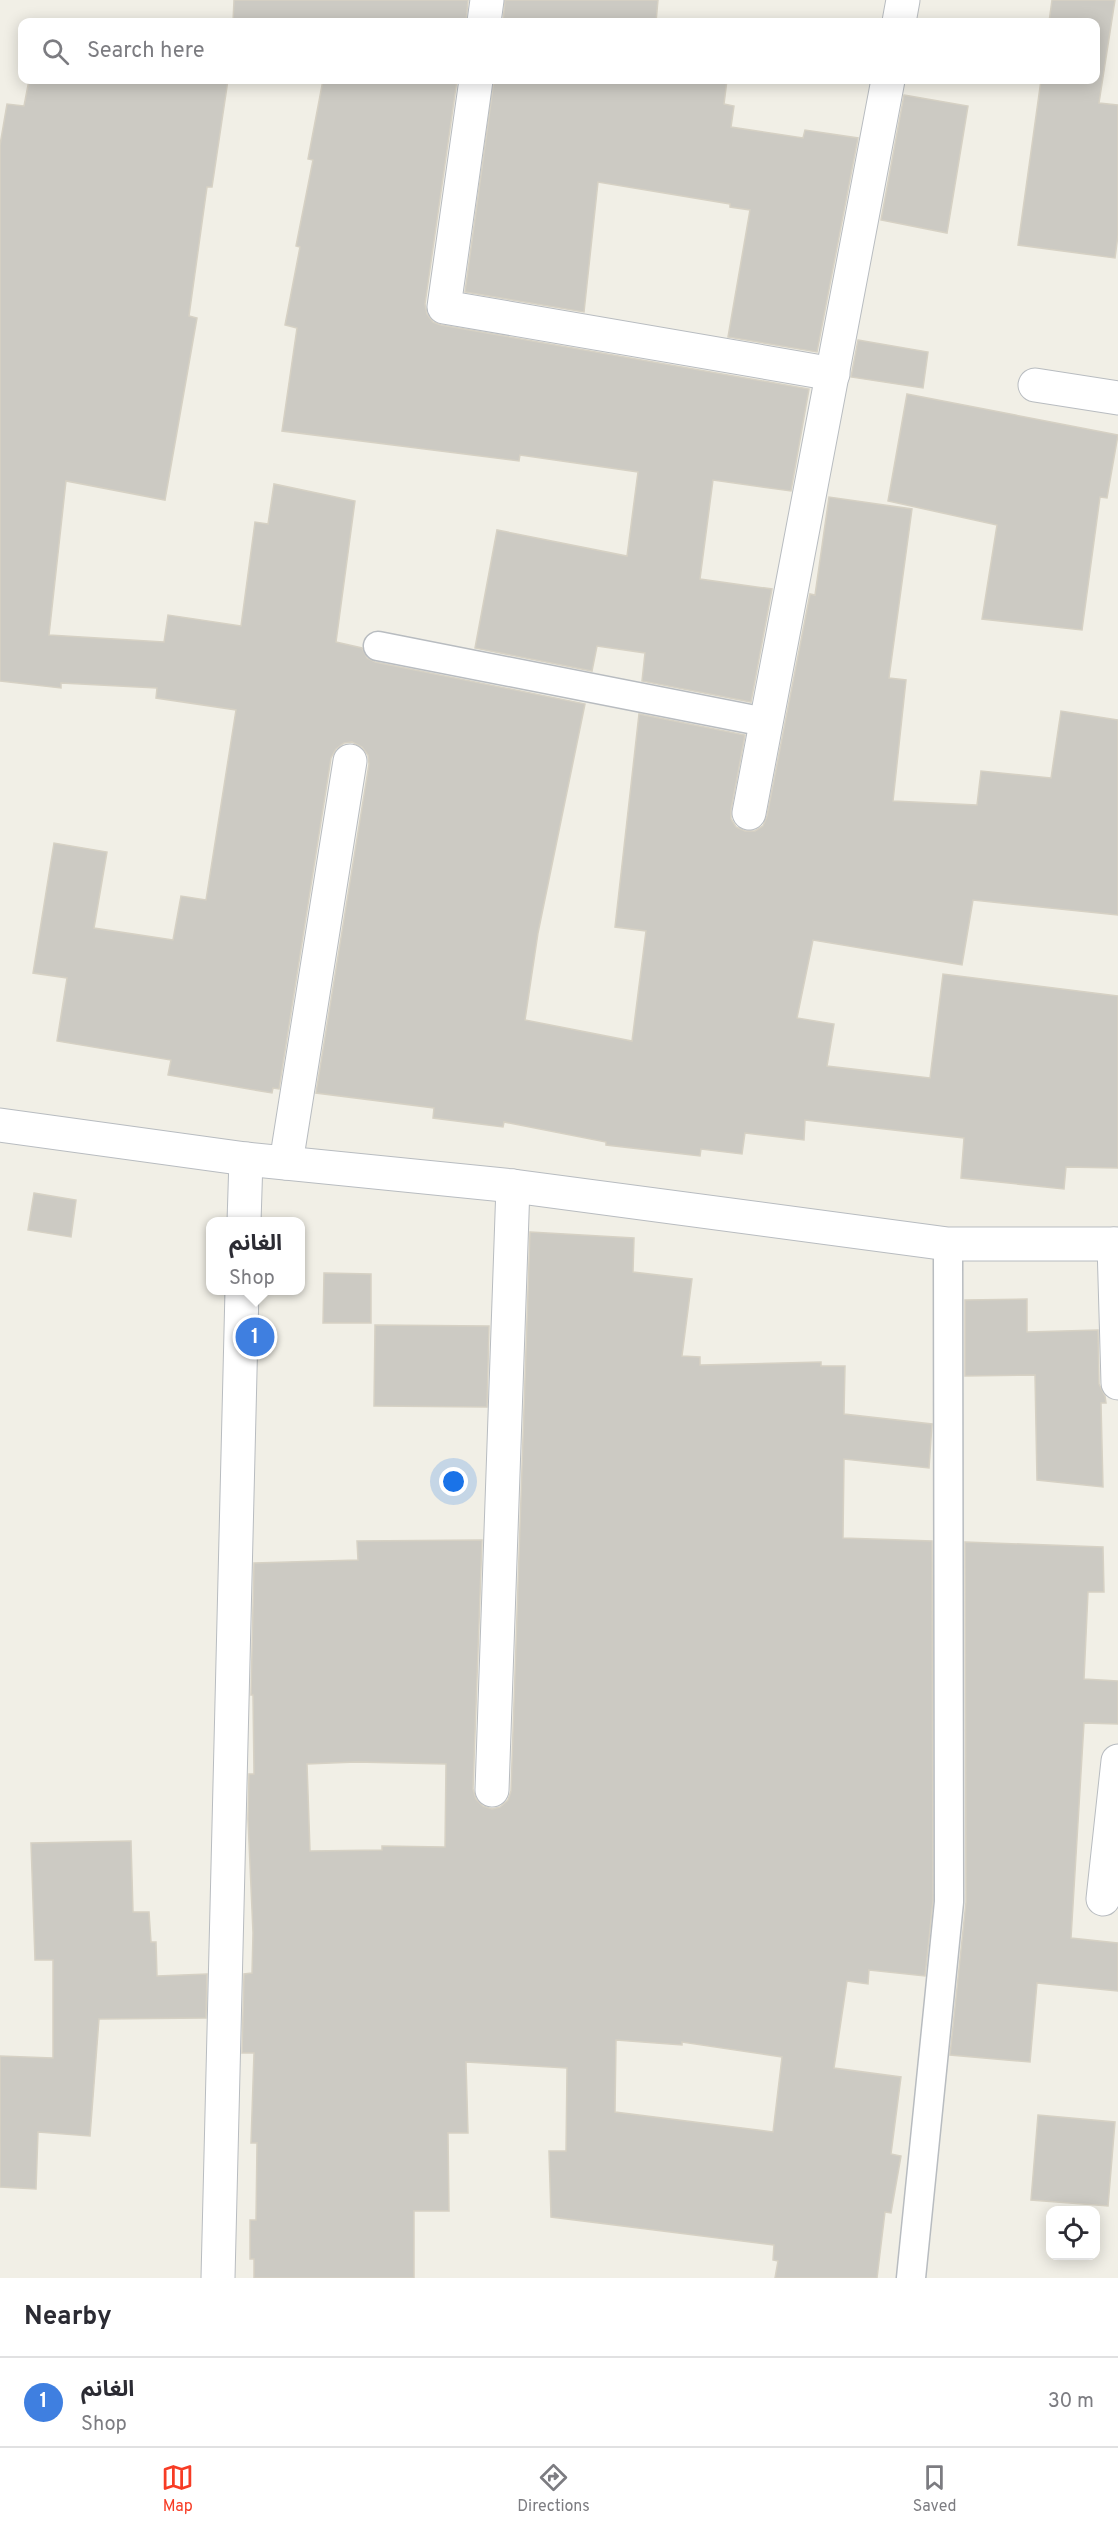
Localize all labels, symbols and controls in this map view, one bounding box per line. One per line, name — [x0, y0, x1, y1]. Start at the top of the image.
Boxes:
search box — [18, 18, 1100, 84]
icon: search — [39, 35, 72, 68]
text: Search here — [87, 38, 205, 65]
popup — [206, 1217, 305, 1295]
text: الغانم — [229, 1231, 282, 1258]
text: Shop — [229, 1266, 275, 1292]
pin: 1 — [236, 1314, 274, 1360]
your location — [439, 1467, 468, 1496]
map controls — [1046, 2206, 1100, 2260]
button: locate — [1046, 2206, 1100, 2260]
text: Nearby — [24, 2301, 112, 2334]
text: الغانم — [81, 2377, 134, 2404]
text: 1 — [40, 2389, 48, 2415]
text: 30 m — [1048, 2389, 1094, 2415]
text: Shop — [81, 2412, 127, 2438]
tab: Map — [161, 2461, 194, 2517]
tab: Directions — [517, 2461, 590, 2517]
tab: Saved — [913, 2461, 957, 2517]

